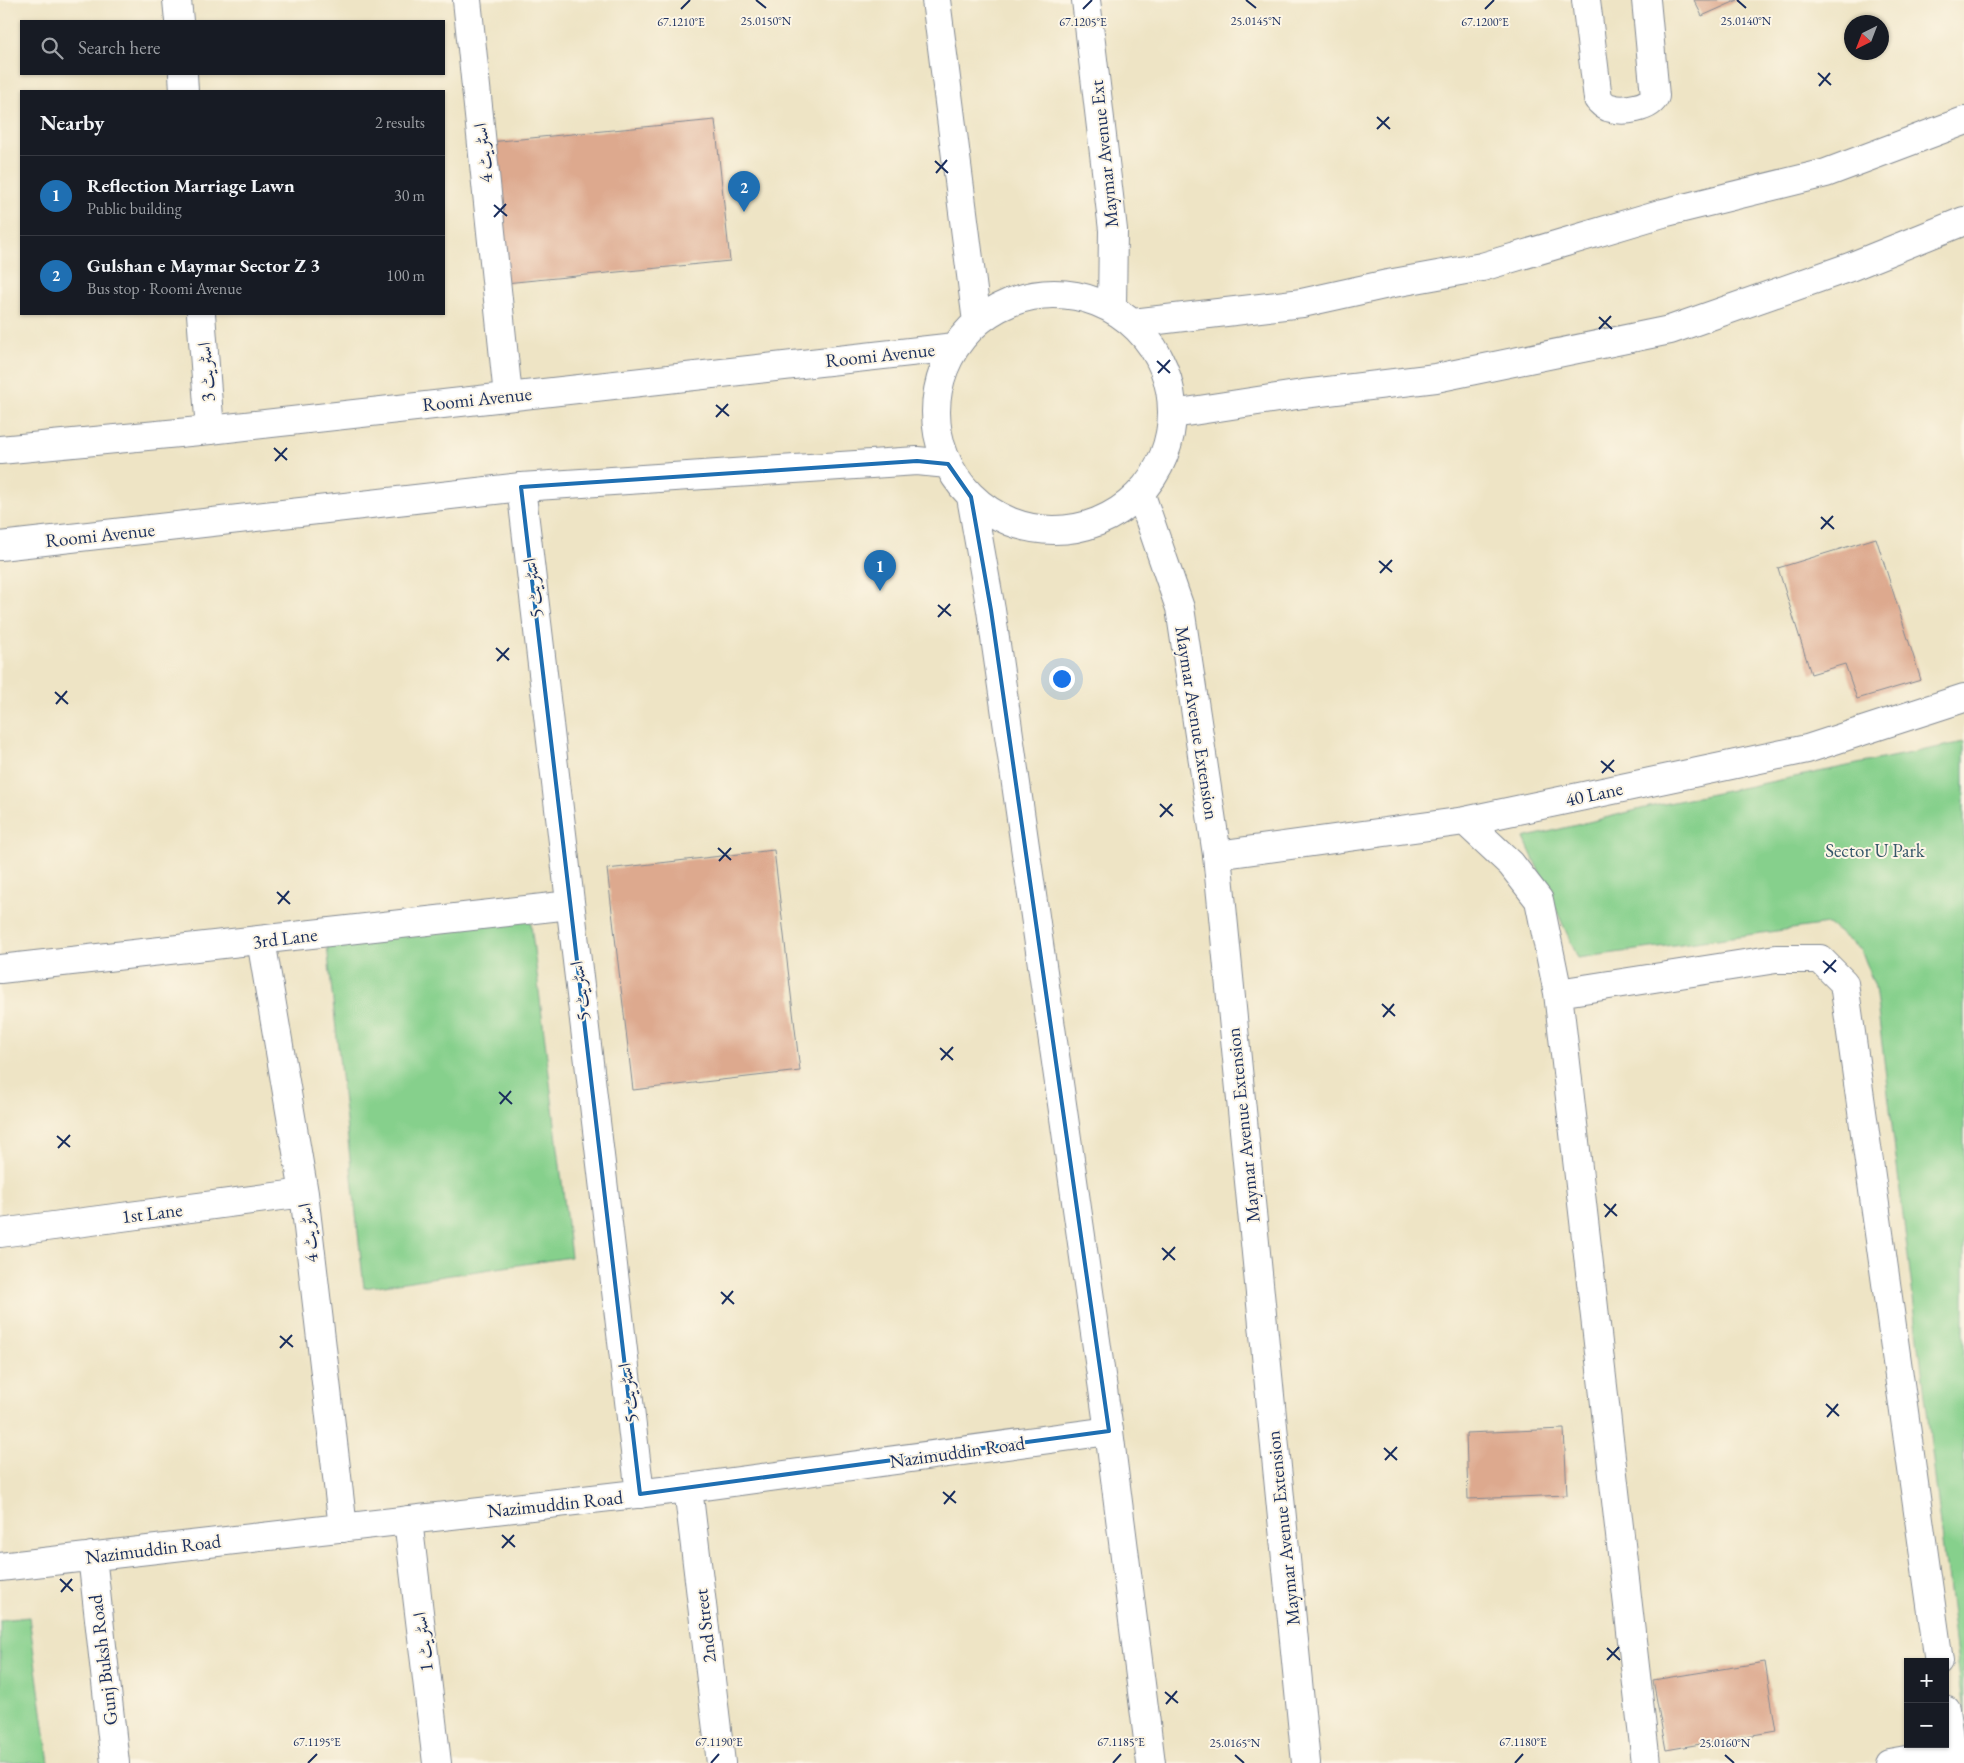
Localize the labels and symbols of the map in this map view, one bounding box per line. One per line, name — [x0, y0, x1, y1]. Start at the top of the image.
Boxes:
text: 25.0150°N — [741, 13, 792, 29]
text: 25.0145°N — [1231, 13, 1282, 29]
text: 25.0140°N — [1721, 13, 1772, 29]
text: 67.1210°E — [657, 14, 705, 30]
text: 67.1205°E — [1059, 14, 1107, 30]
text: 67.1200°E — [1461, 14, 1509, 30]
north arrow — [1844, 15, 1889, 60]
street label: Maymar Avenue Ext — [1084, 79, 1124, 229]
street label: اسٹریٹ 4 — [467, 122, 499, 184]
pin: 2 — [728, 171, 760, 212]
street label: Roomi Avenue — [824, 337, 936, 373]
street label: اسٹریٹ 3 — [191, 341, 221, 403]
street label: Roomi Avenue — [421, 381, 533, 417]
street label: Roomi Avenue — [44, 517, 156, 553]
pin: 1 — [864, 550, 896, 591]
street label: اسٹریٹ 5 — [517, 557, 549, 619]
street label: Maymar Avenue Extension — [1169, 624, 1225, 822]
your location — [1049, 666, 1075, 692]
street label: 40 Lane — [1563, 776, 1625, 812]
park label: Sector U Park — [1825, 838, 1926, 863]
street label: 3rd Lane — [251, 922, 319, 954]
street label: اسٹریٹ 5 — [564, 960, 596, 1022]
street label: Maymar Avenue Extension — [1220, 1026, 1266, 1224]
street label: 1st Lane — [120, 1197, 184, 1229]
street label: اسٹریٹ 4 — [292, 1202, 324, 1264]
street label: اسٹریٹ 5 — [612, 1362, 644, 1424]
street label: Maymar Avenue Extension — [1260, 1429, 1306, 1627]
street label: Nazimuddin Road — [888, 1430, 1027, 1474]
street label: Nazimuddin Road — [486, 1484, 624, 1524]
street label: Nazimuddin Road — [84, 1528, 223, 1570]
street label: 2nd Street — [688, 1588, 722, 1664]
street label: Gunj Buksh Road — [83, 1593, 123, 1727]
street label: اسٹریٹ 1 — [407, 1611, 439, 1673]
text: 67.1195°E — [293, 1734, 341, 1750]
text: 67.1190°E — [695, 1734, 743, 1750]
text: 67.1185°E — [1097, 1734, 1145, 1750]
text: 67.1180°E — [1499, 1734, 1547, 1750]
text: 25.0165°N — [1210, 1735, 1261, 1751]
text: 25.0160°N — [1700, 1735, 1751, 1751]

